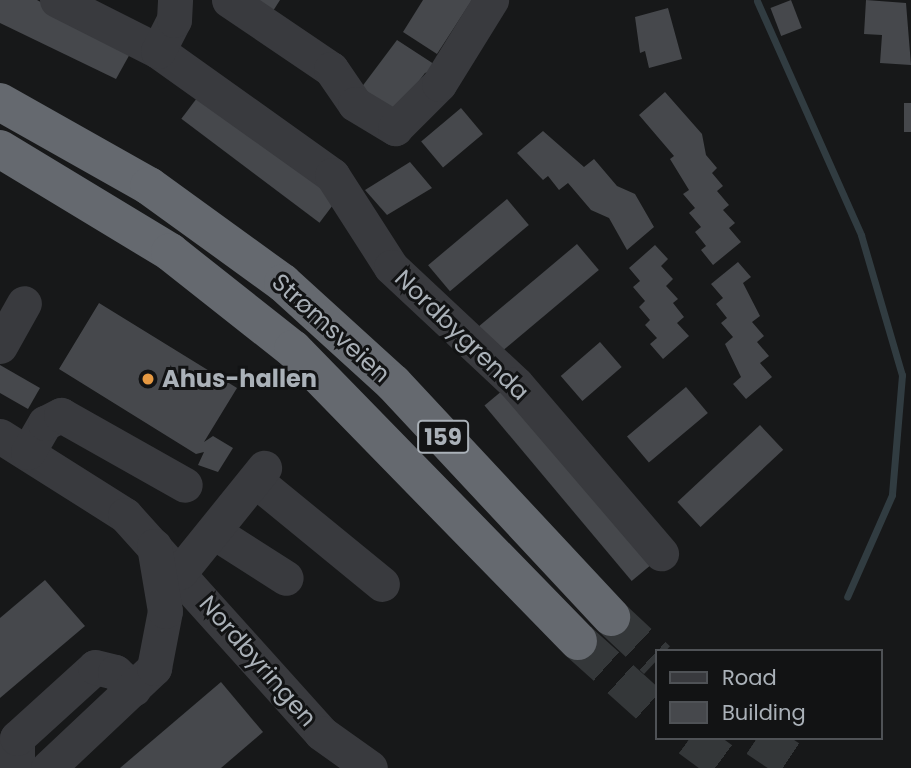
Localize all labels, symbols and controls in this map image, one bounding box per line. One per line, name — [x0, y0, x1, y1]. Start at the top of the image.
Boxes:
street label: Nordbygrenda — [389, 264, 535, 406]
street label: Strømsveien — [266, 267, 396, 389]
place label: Ahus-hallen — [162, 365, 317, 393]
marker: Ahus-hallen — [140, 371, 156, 387]
road number: 159 — [417, 418, 469, 457]
street label: Nordbyringen — [193, 590, 323, 732]
legend — [656, 649, 883, 740]
text: Road — [722, 663, 777, 692]
text: Building — [722, 698, 806, 727]

